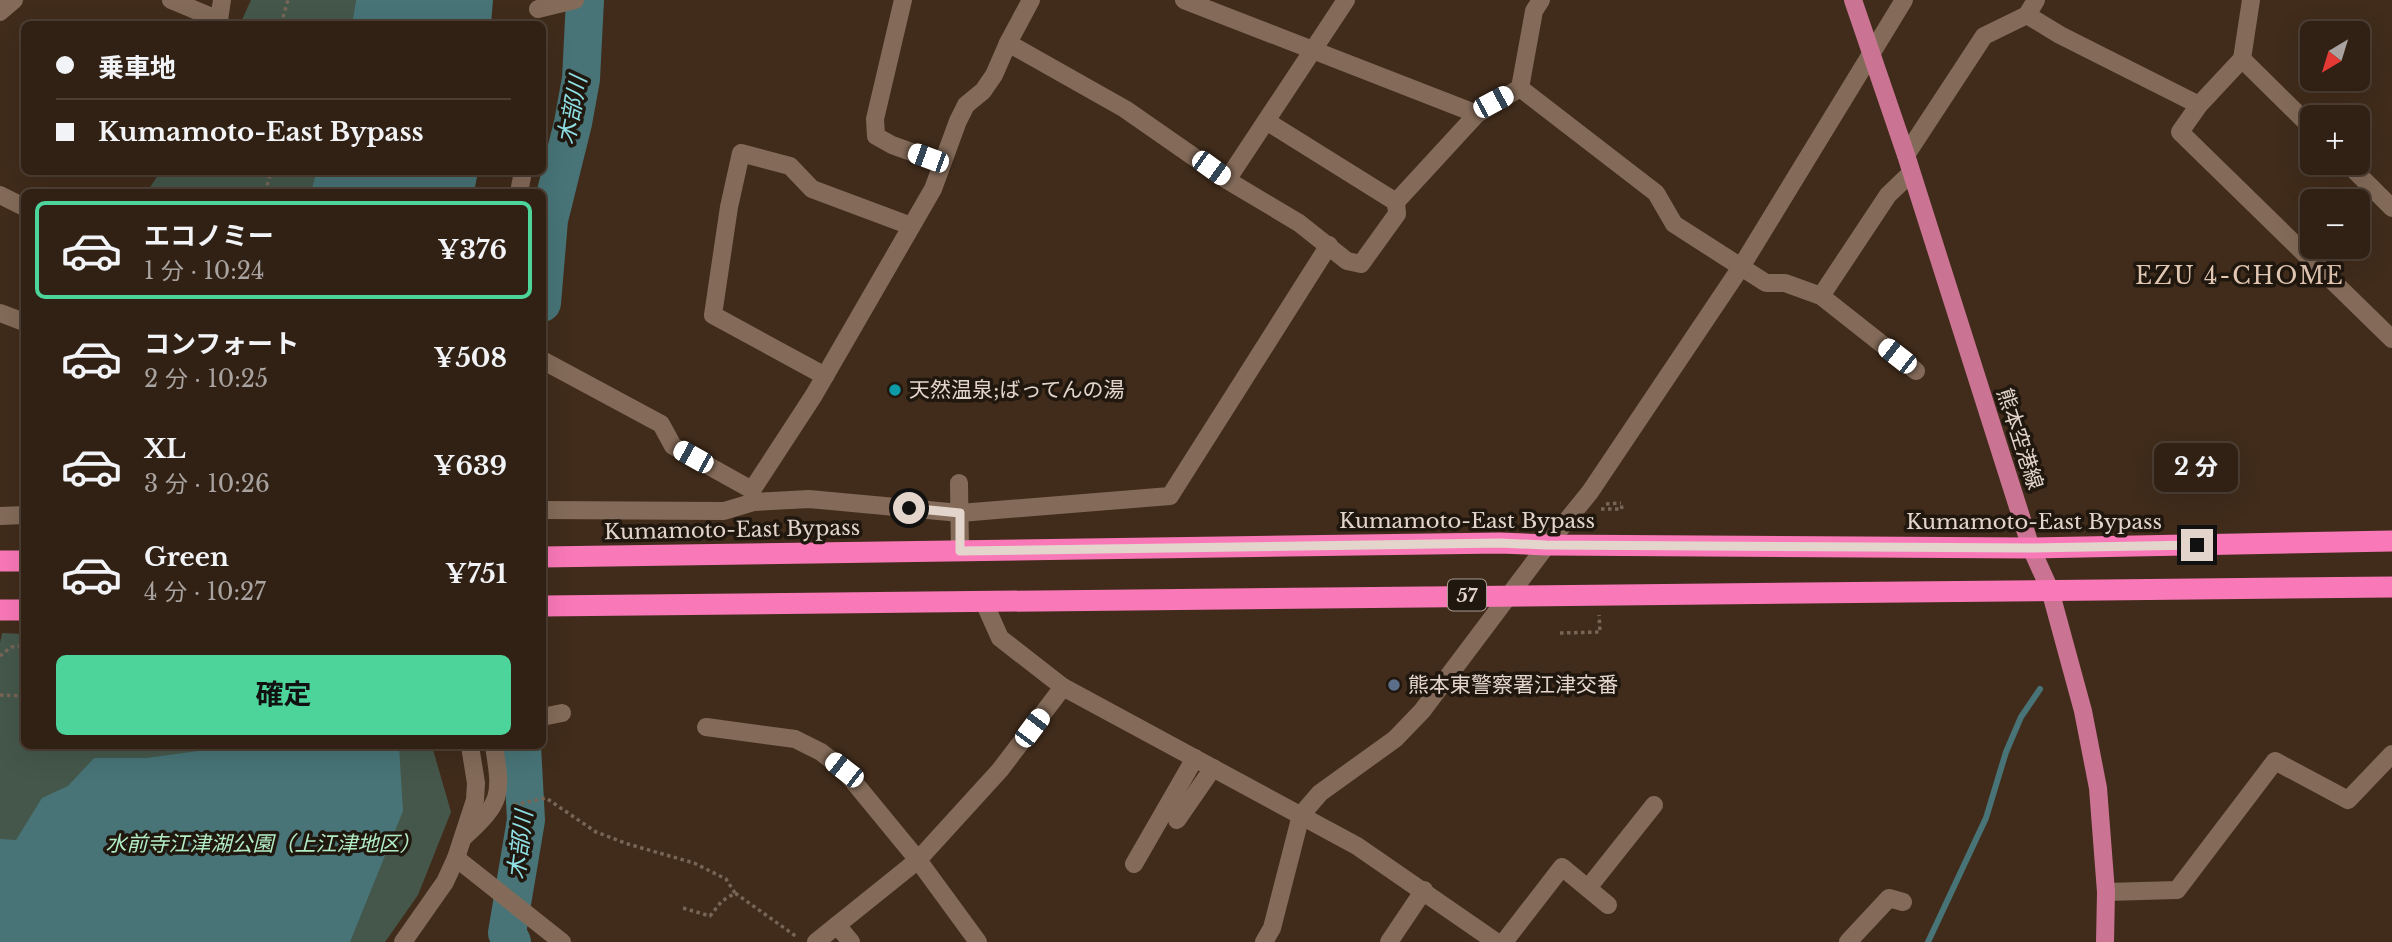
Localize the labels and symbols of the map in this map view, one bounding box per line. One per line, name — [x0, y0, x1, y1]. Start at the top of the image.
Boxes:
north arrow — [2300, 21, 2370, 91]
water label: 木部川 — [552, 71, 593, 147]
car — [1470, 83, 1517, 121]
car — [905, 141, 952, 175]
car — [1188, 147, 1235, 189]
district label: EZU 4-CHOME — [2135, 262, 2345, 290]
car — [1874, 335, 1921, 377]
place label: 天然温泉;ばってんの湯 — [909, 377, 1124, 403]
marker: 天然温泉;ばってんの湯 — [887, 382, 903, 398]
street label: 熊本空港線 — [1991, 385, 2049, 493]
car — [670, 438, 717, 476]
callout: 2 分 — [2155, 444, 2239, 492]
route start — [893, 492, 925, 524]
street label: Kumamoto-East Bypass — [1339, 508, 1595, 534]
street label: Kumamoto-East Bypass — [1906, 509, 2162, 535]
street label: Kumamoto-East Bypass — [604, 515, 860, 545]
route end — [2181, 529, 2213, 561]
road number: 57 — [1448, 580, 1486, 610]
place label: 熊本東警察署江津交番 — [1408, 672, 1618, 698]
marker: 熊本東警察署江津交番 — [1386, 677, 1402, 693]
car — [1011, 705, 1054, 751]
car — [821, 749, 868, 791]
water label: 木部川 — [502, 806, 538, 881]
park label: 水前寺江津湖公園（上江津地区） — [106, 831, 421, 857]

